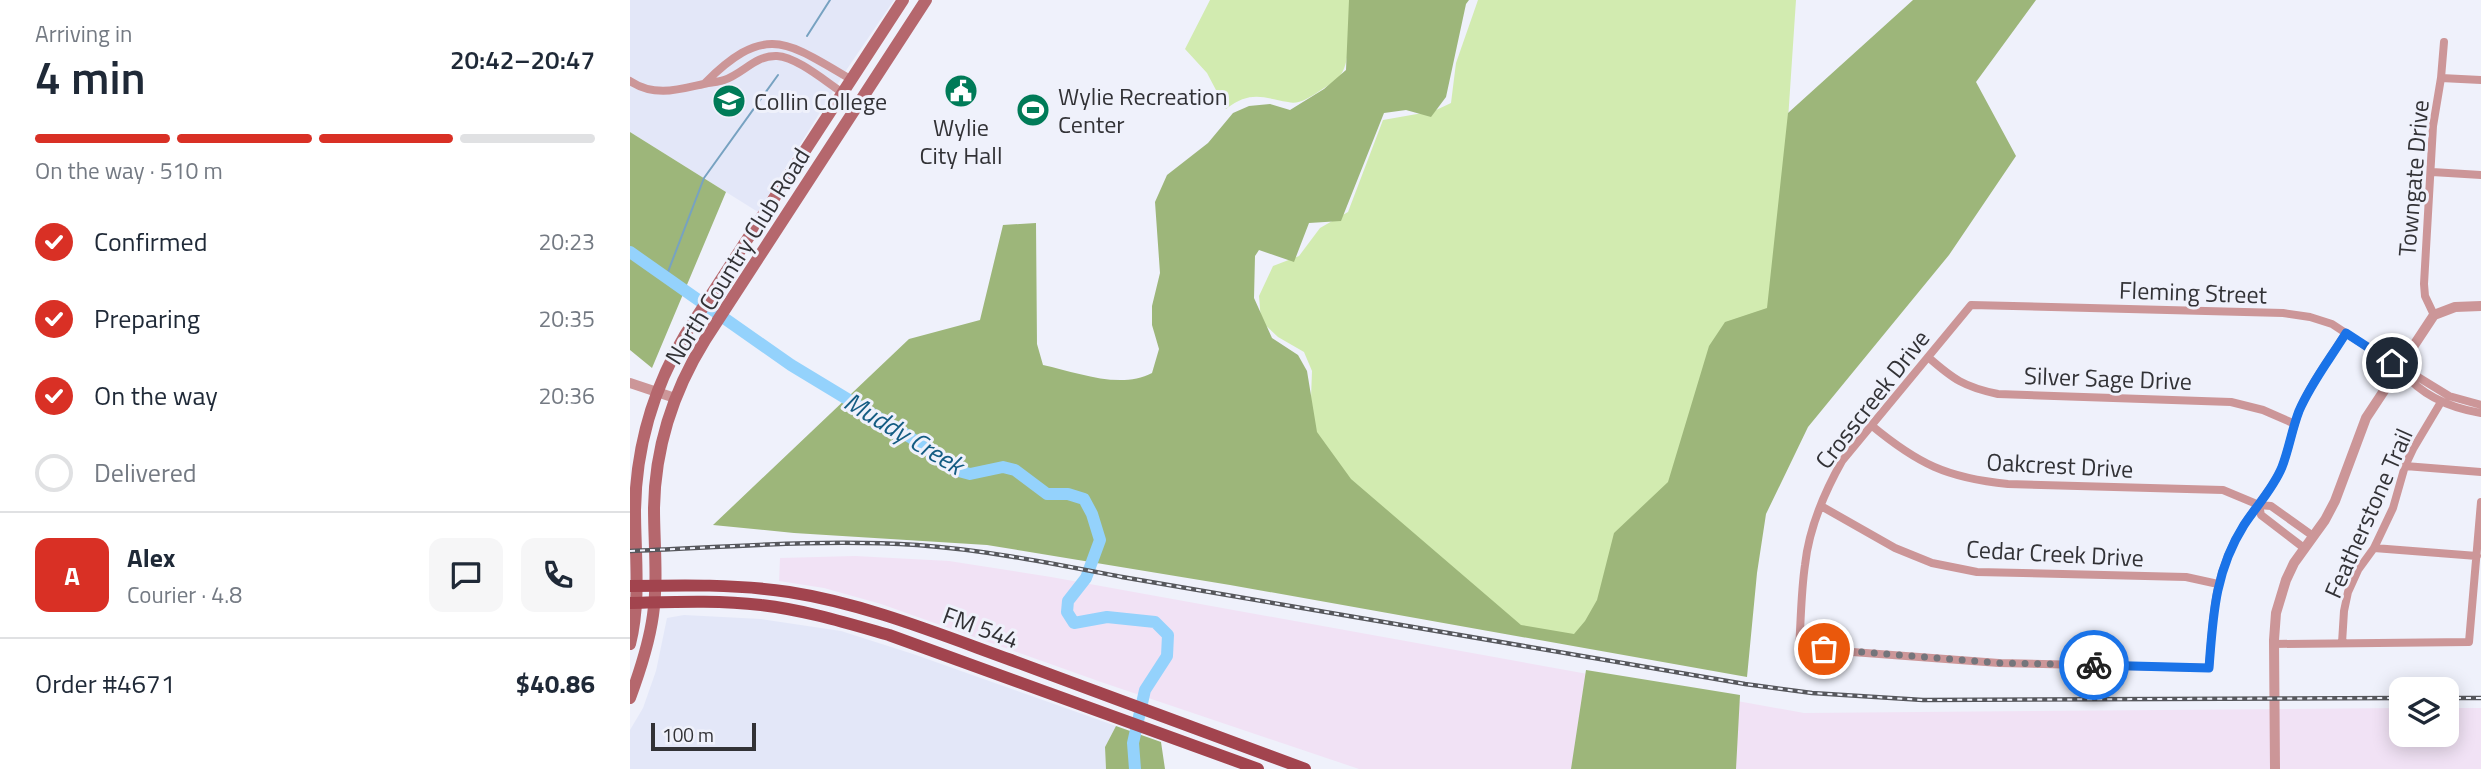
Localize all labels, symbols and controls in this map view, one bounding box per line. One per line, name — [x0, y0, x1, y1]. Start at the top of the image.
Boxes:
text: Arriving in — [35, 16, 132, 51]
text: 20:42–20:47 — [450, 40, 595, 79]
text: 4 min — [35, 42, 146, 112]
public building icon: Wylie City Hall — [942, 72, 980, 110]
place label: Wylie Recreation Center — [1058, 78, 1228, 142]
school or university icon: Collin College — [710, 82, 748, 120]
place label: Collin College — [754, 83, 887, 119]
sports icon: Wylie Recreation Center — [1014, 91, 1052, 129]
street label: Towngate Drive — [2388, 98, 2438, 258]
place label: Wylie City Hall — [920, 109, 1002, 173]
street label: North Country Club Road — [656, 141, 818, 371]
text: On the way · 510 m — [35, 153, 223, 188]
text: Confirmed — [94, 222, 208, 261]
icon: check — [35, 223, 73, 261]
text: 20:23 — [538, 224, 595, 259]
street label: Fleming Street — [2118, 271, 2268, 313]
text: Preparing — [94, 299, 200, 338]
icon: check — [35, 300, 73, 338]
text: 20:35 — [538, 301, 595, 336]
street label: Crosscreek Drive — [1806, 322, 1938, 476]
pin — [2362, 333, 2422, 393]
icon: home — [2373, 344, 2411, 382]
street label: Silver Sage Drive — [2023, 357, 2193, 399]
text: On the way — [94, 376, 218, 415]
icon: check — [35, 377, 73, 415]
text: 20:36 — [538, 378, 595, 413]
water label: Muddy Creek — [837, 382, 974, 486]
street label: Featherstone Trail — [2314, 422, 2422, 604]
street label: Oakcrest Drive — [1986, 443, 2134, 487]
text: Delivered — [94, 453, 197, 492]
street label: Cedar Creek Drive — [1965, 530, 2145, 576]
text: Alex — [127, 538, 175, 577]
button: chat — [429, 538, 503, 612]
button: phone — [521, 538, 595, 612]
text: A — [64, 556, 80, 595]
text: Courier · 4.8 — [127, 577, 242, 612]
street label: FM 544 — [938, 597, 1024, 657]
pin — [1794, 619, 1854, 679]
icon: bag — [1805, 630, 1843, 668]
courier — [2059, 630, 2129, 700]
icon: bike — [2075, 646, 2113, 684]
text: Order #4671 — [35, 664, 175, 703]
text: $40.86 — [516, 664, 595, 703]
map controls — [2389, 677, 2459, 747]
button: layers — [2389, 677, 2459, 747]
scale bar — [651, 720, 756, 752]
text: 100 m — [662, 720, 714, 749]

